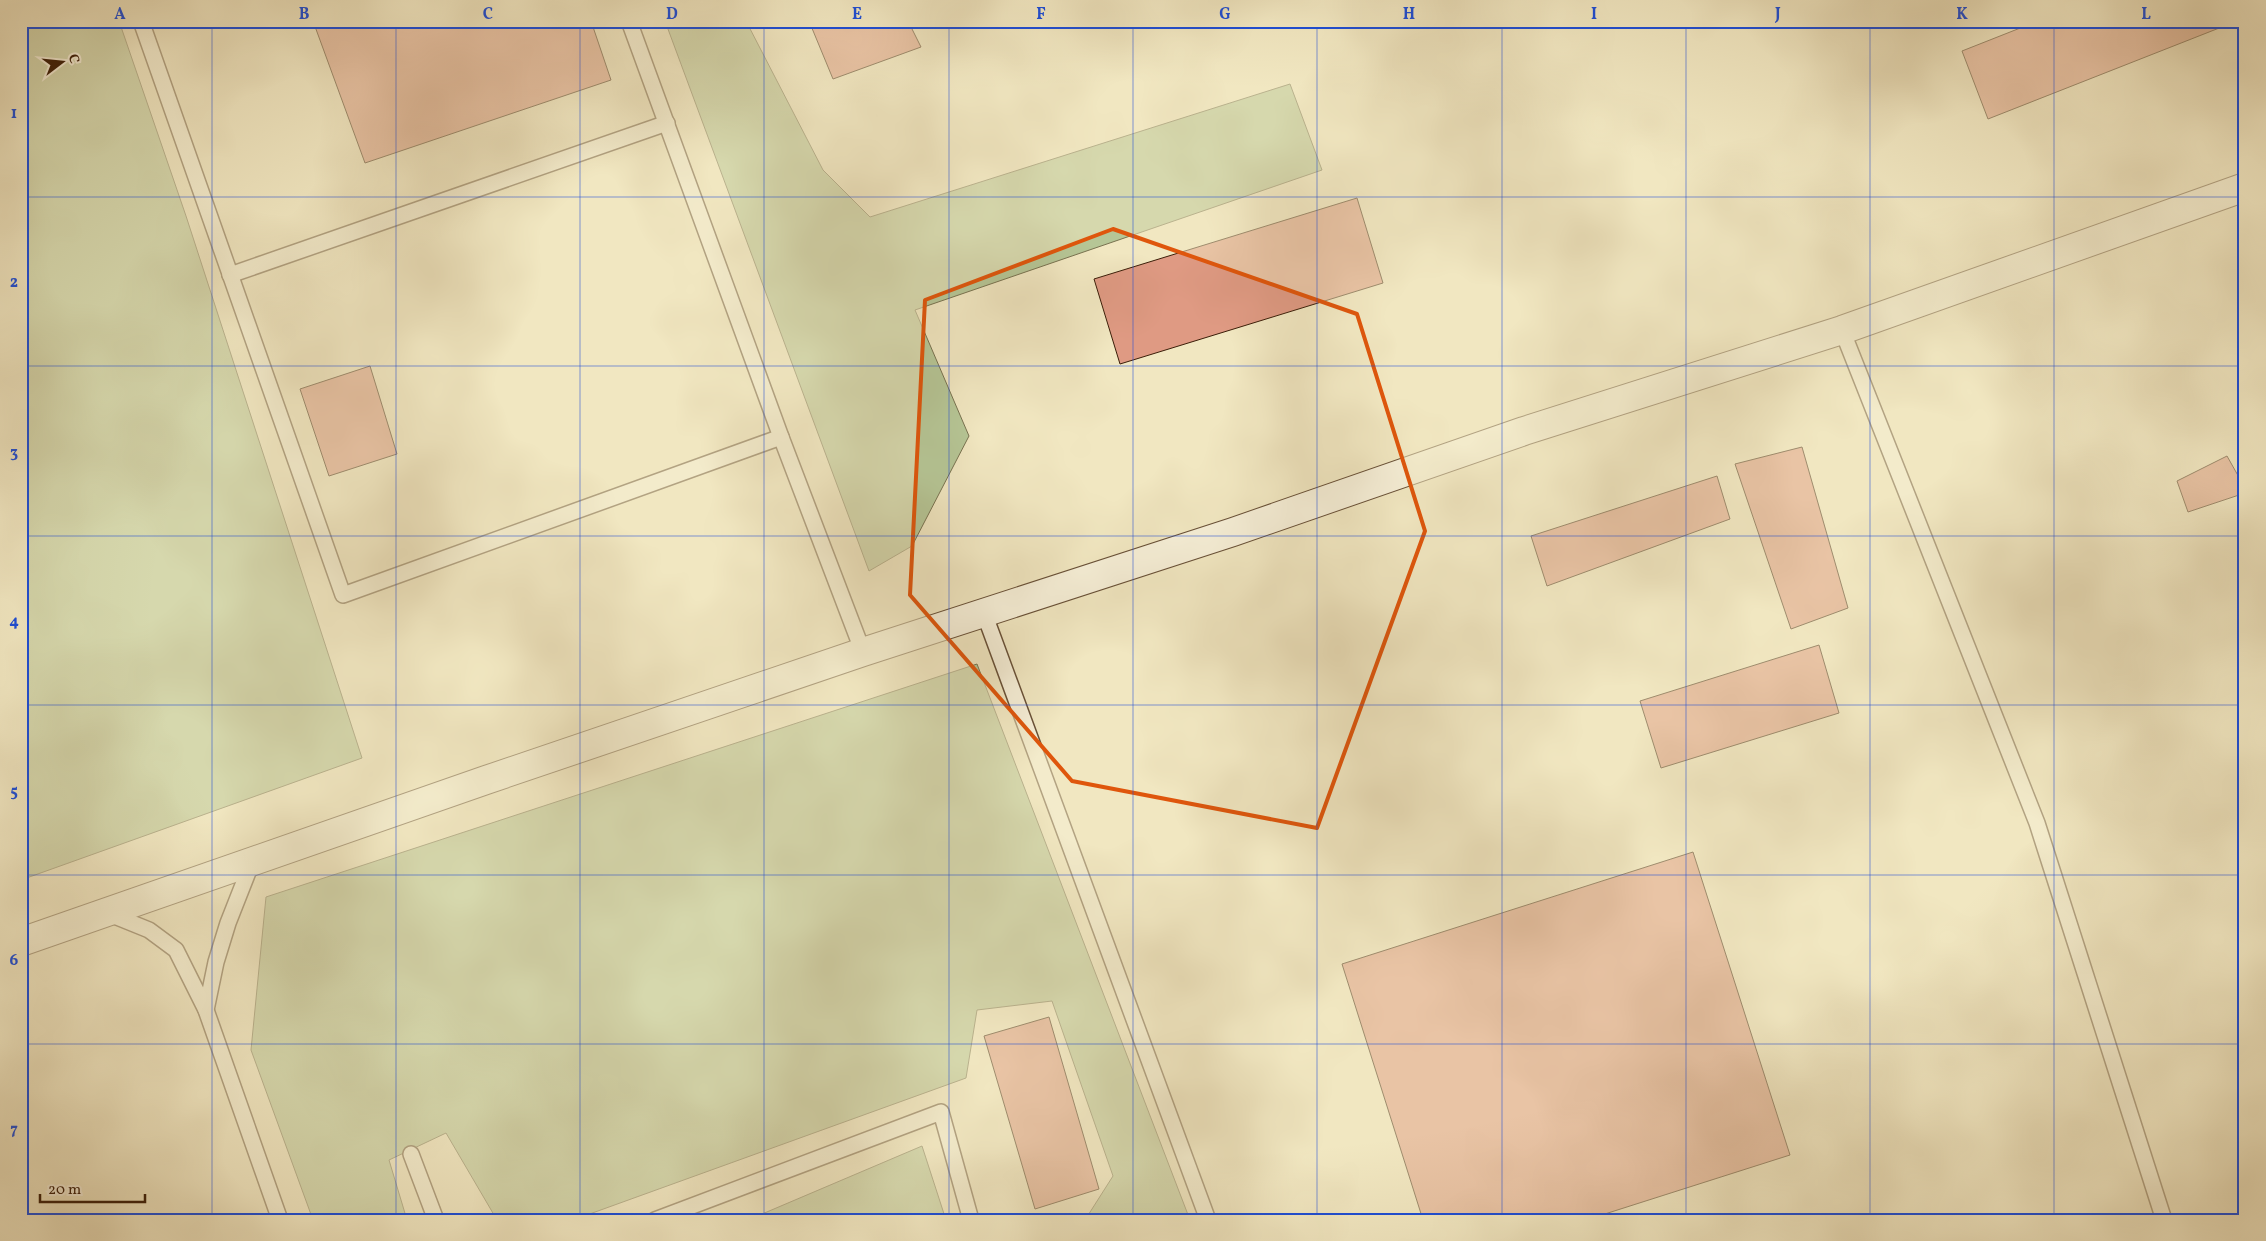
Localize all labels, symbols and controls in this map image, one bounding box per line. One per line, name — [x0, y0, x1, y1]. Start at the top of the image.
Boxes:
text: A — [114, 4, 126, 26]
text: B — [299, 4, 310, 26]
text: C — [483, 4, 493, 26]
text: D — [666, 4, 678, 26]
text: E — [852, 4, 862, 26]
text: F — [1036, 4, 1046, 26]
text: G — [1219, 4, 1231, 26]
text: H — [1403, 4, 1415, 26]
text: I — [1591, 4, 1597, 26]
text: J — [1774, 4, 1781, 26]
text: K — [1956, 4, 1968, 26]
text: L — [2141, 4, 2151, 26]
north arrow — [38, 38, 88, 88]
text: С — [63, 52, 83, 66]
text: 1 — [11, 103, 17, 125]
text: 2 — [10, 272, 18, 294]
text: 3 — [10, 442, 18, 464]
text: 4 — [9, 611, 19, 633]
text: 5 — [10, 781, 18, 803]
text: 6 — [10, 950, 19, 972]
text: 7 — [10, 1119, 18, 1141]
scale bar — [40, 1171, 145, 1203]
text: 20 m — [48, 1180, 81, 1201]

